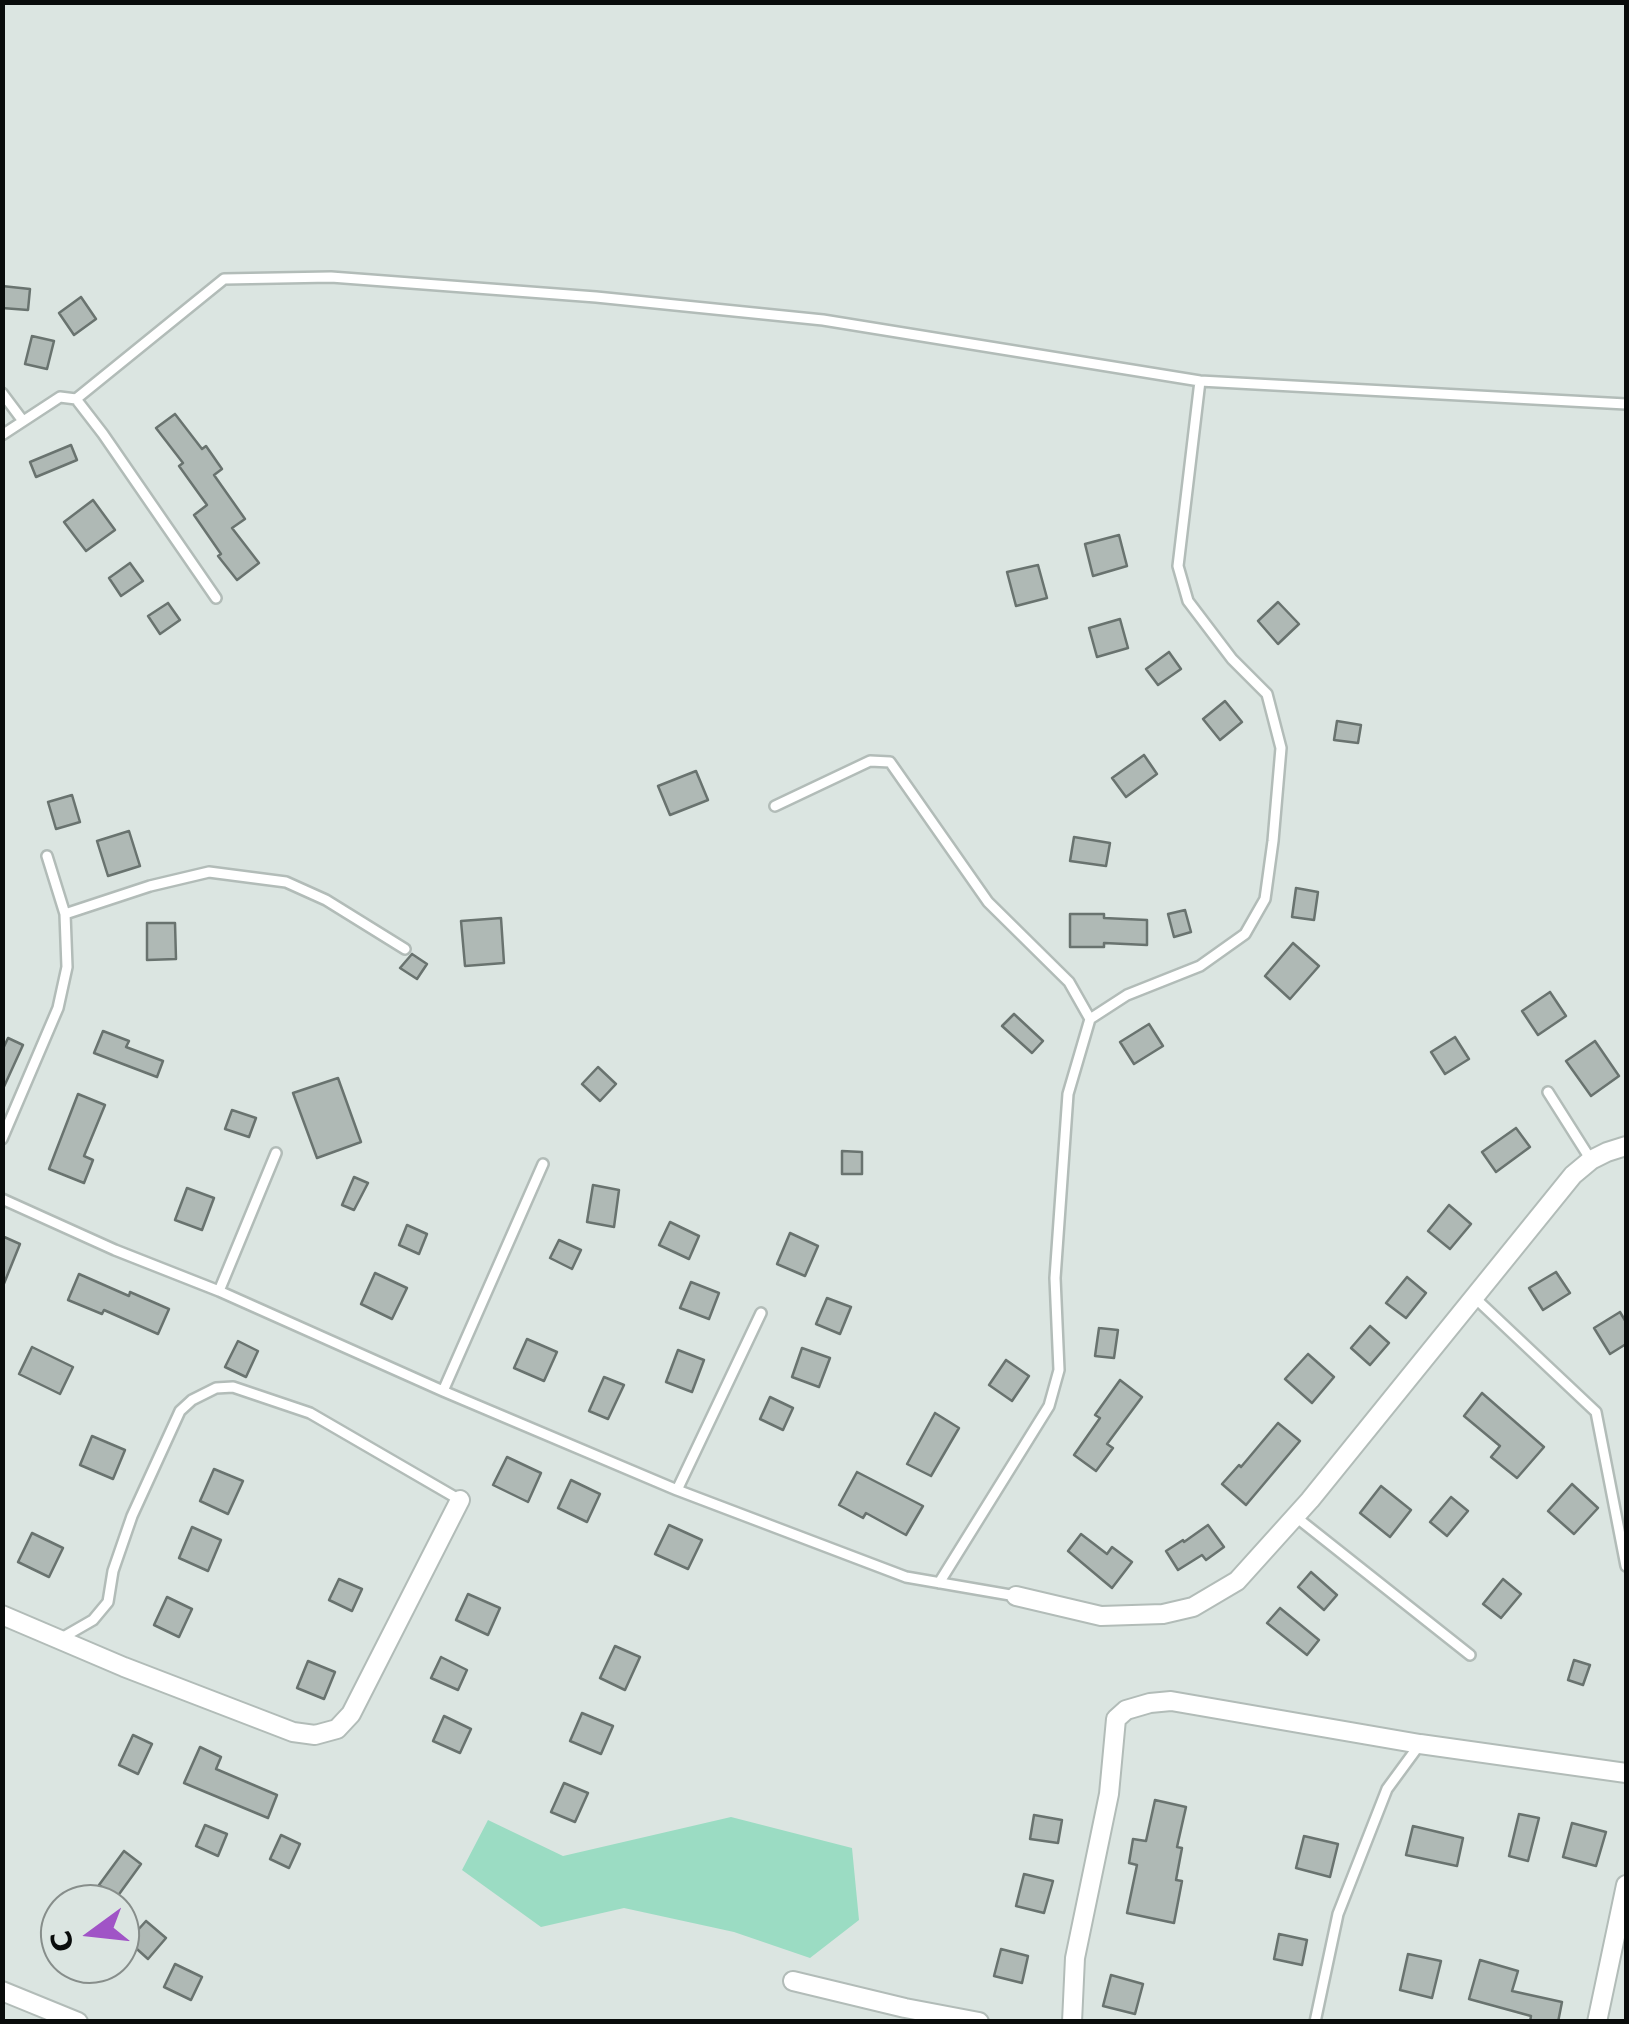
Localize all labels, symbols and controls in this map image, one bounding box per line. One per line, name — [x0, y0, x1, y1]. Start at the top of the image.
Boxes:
north arrow — [40, 1884, 140, 1984]
text: С — [44, 1927, 81, 1956]

